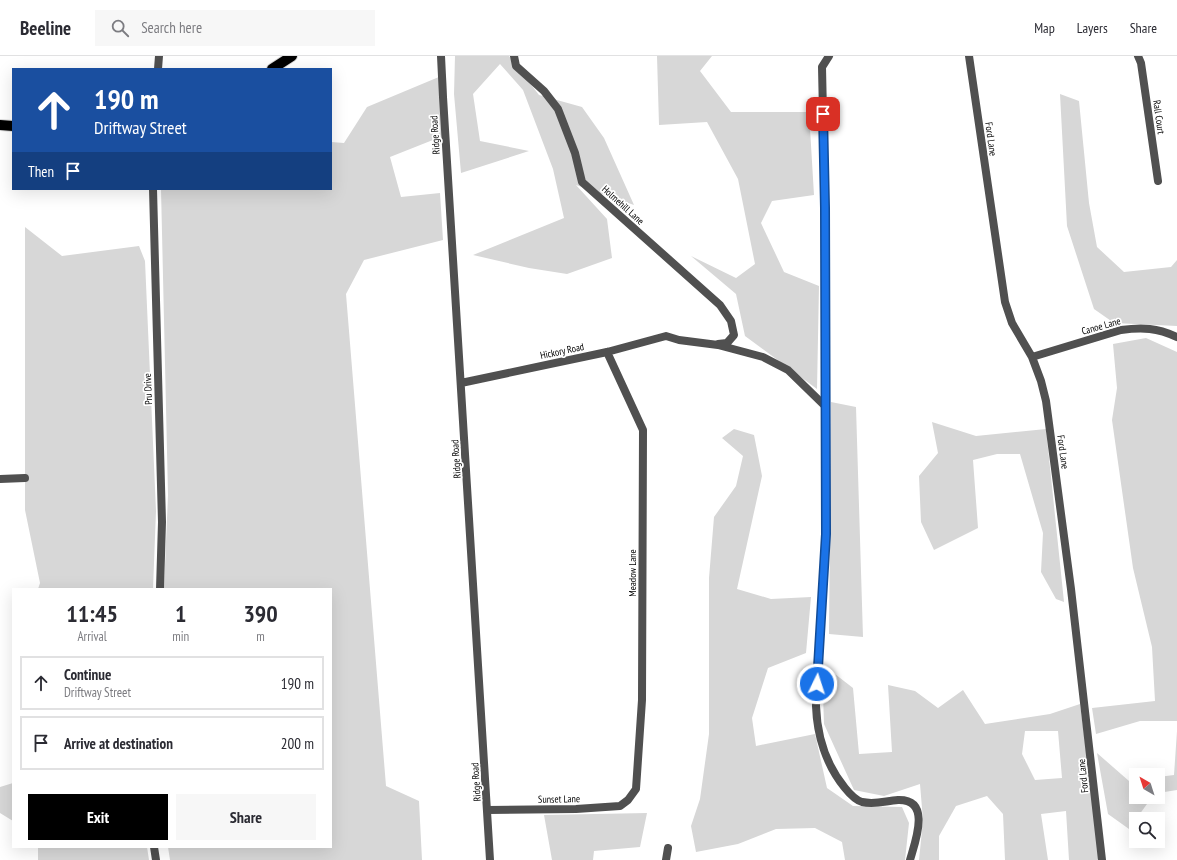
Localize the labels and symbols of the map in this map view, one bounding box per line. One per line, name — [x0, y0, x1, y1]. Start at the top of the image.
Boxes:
pin — [806, 97, 840, 131]
street label: Rall Court — [1150, 99, 1168, 135]
street label: Ridge Road — [427, 115, 443, 155]
street label: Ford Lane — [982, 121, 1000, 157]
street label: Holmehill Lane — [599, 183, 647, 227]
street label: Canoe Lane — [1080, 314, 1122, 338]
street label: Hickory Road — [539, 340, 585, 362]
street label: Pru Drive — [141, 373, 155, 405]
street label: Ford Lane — [1054, 434, 1072, 470]
street label: Ridge Road — [448, 439, 464, 479]
street label: Meadow Lane — [626, 549, 639, 597]
position arrow — [796, 663, 838, 705]
street label: Ford Lane — [1075, 758, 1091, 794]
street label: Ridge Road — [468, 762, 484, 802]
north arrow — [1129, 768, 1165, 804]
street label: Sunset Lane — [538, 792, 580, 806]

